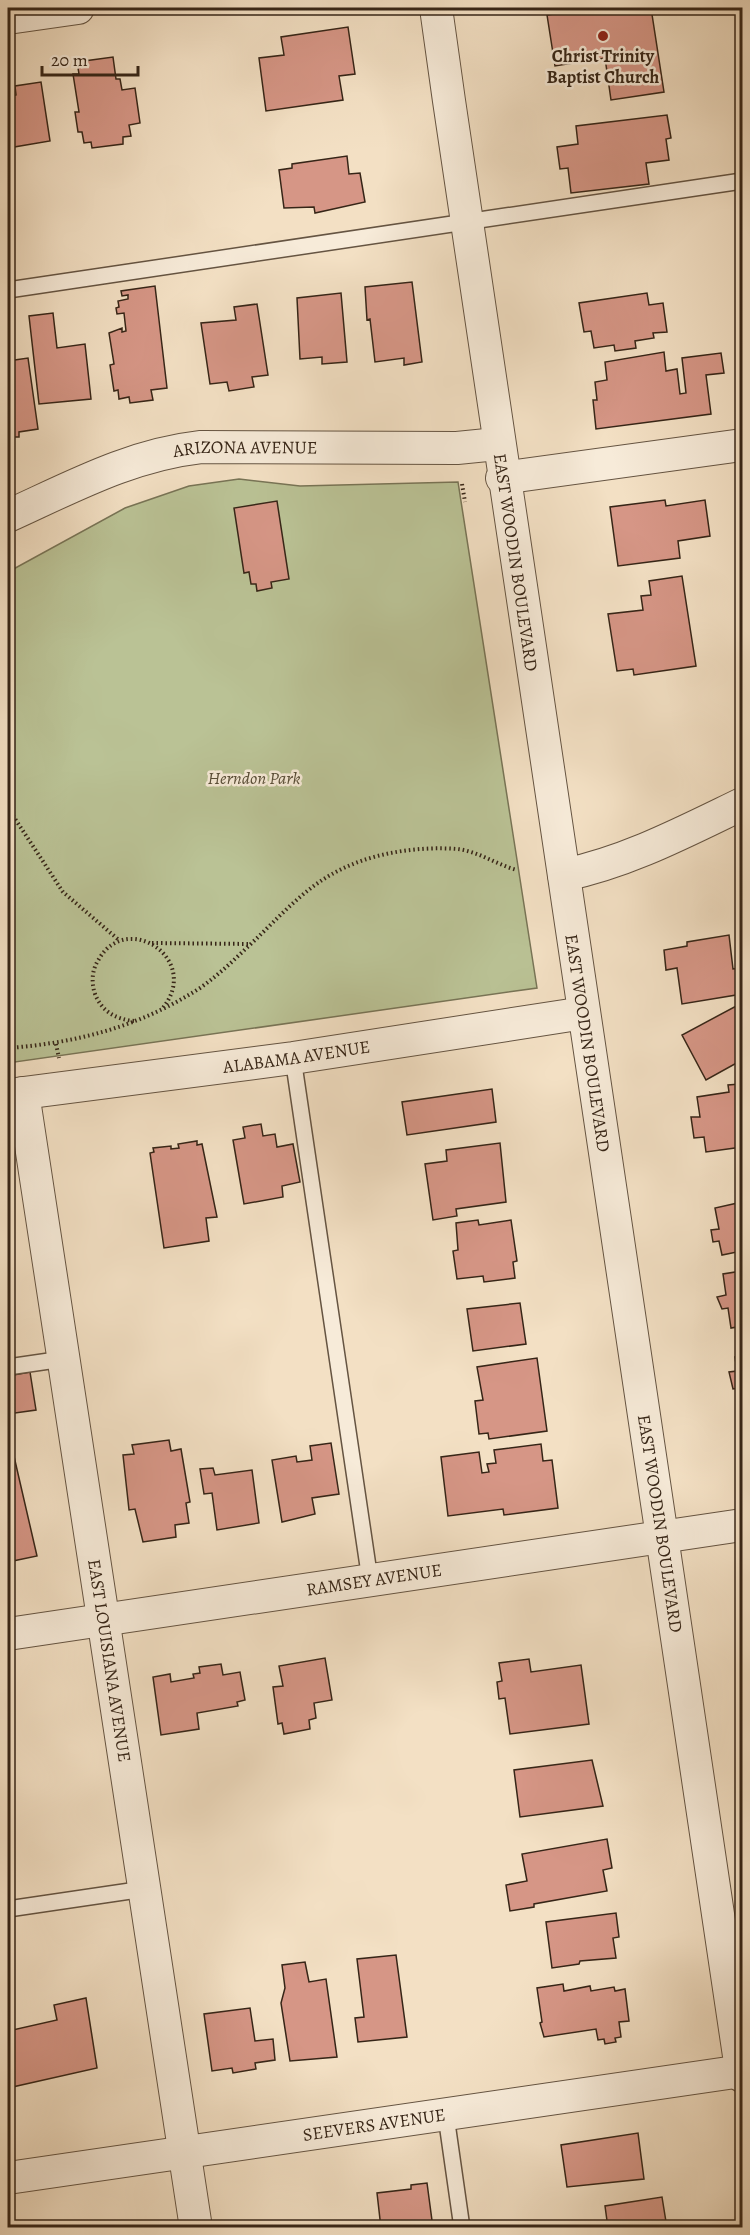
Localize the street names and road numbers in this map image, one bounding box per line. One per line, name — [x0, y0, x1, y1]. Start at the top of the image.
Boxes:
street label: ARIZONA AVENUE — [170, 435, 318, 463]
street label: EAST WOODIN BOULEVARD — [488, 452, 544, 673]
street label: EAST WOODIN BOULEVARD — [559, 932, 616, 1154]
street label: ALABAMA AVENUE — [220, 1034, 372, 1079]
street label: EAST WOODIN BOULEVARD — [632, 1413, 688, 1634]
street label: EAST LOUISIANA AVENUE — [82, 1557, 137, 1764]
street label: RAMSEY AVENUE — [304, 1558, 443, 1602]
street label: SEEVERS AVENUE — [301, 2102, 447, 2147]

